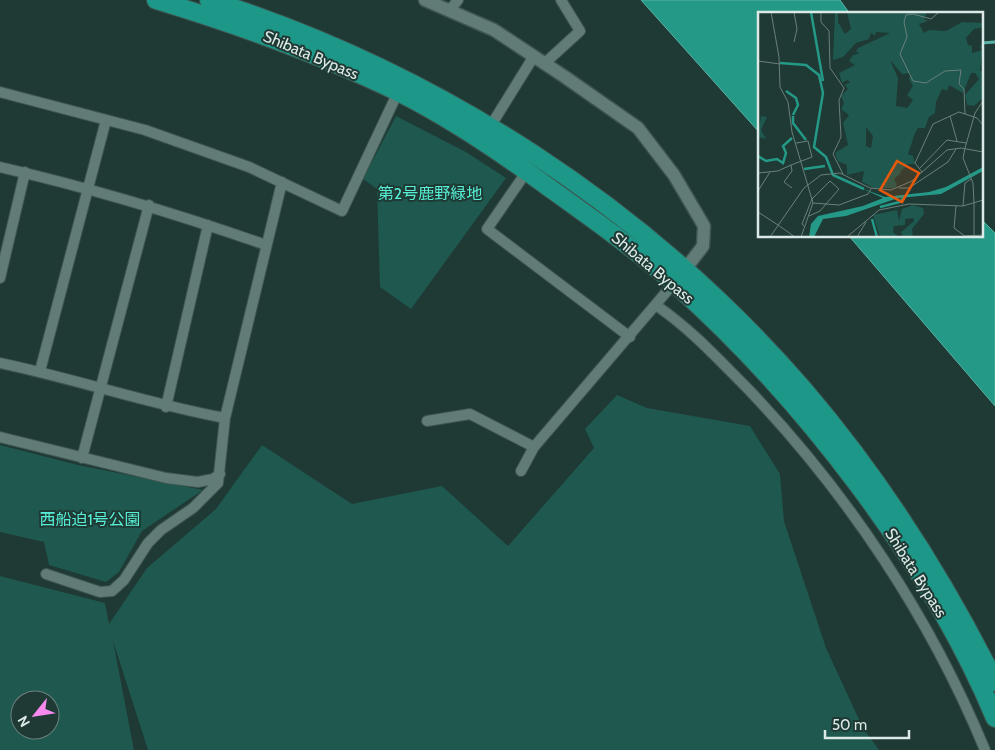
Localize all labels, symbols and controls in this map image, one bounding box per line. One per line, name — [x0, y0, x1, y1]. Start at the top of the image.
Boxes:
inset map — [758, 12, 982, 238]
street label: Shibata Bypass — [261, 26, 362, 84]
park label: 第2号鹿野緑地 — [378, 184, 482, 203]
street label: Shibata Bypass — [608, 228, 698, 308]
park label: 西船迫1号公園 — [39, 510, 141, 529]
street label: Shibata Bypass — [881, 525, 951, 621]
north arrow — [10, 690, 60, 740]
scale bar — [825, 708, 909, 740]
text: N — [13, 713, 34, 730]
text: 50 m — [832, 716, 867, 734]

